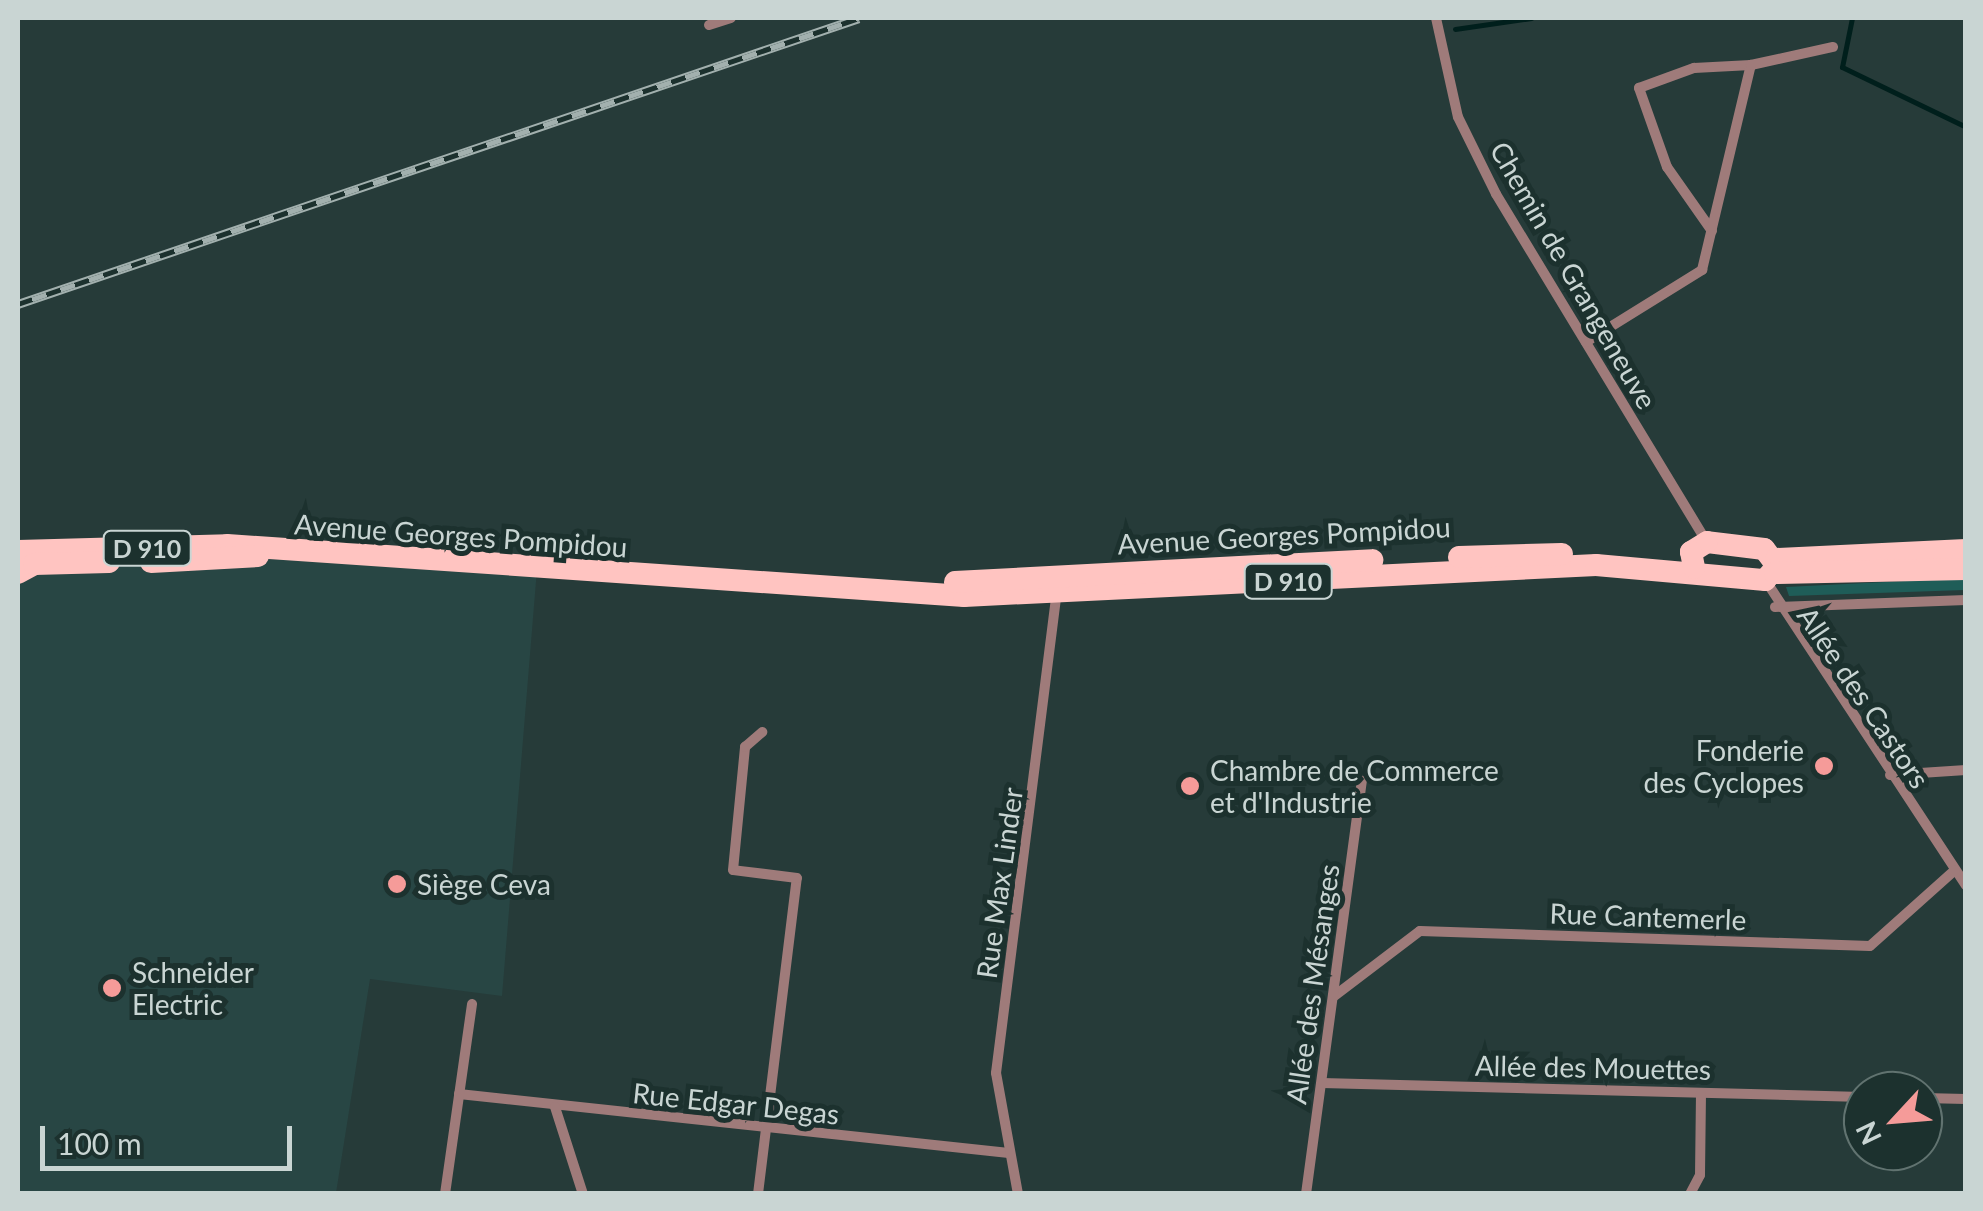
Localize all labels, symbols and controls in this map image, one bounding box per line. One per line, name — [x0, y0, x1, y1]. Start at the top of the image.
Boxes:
street label: Chemin de Grangeneuve — [1484, 135, 1664, 415]
street label: Avenue Georges Pompidou — [293, 507, 629, 563]
street label: Avenue Georges Pompidou — [1117, 509, 1451, 561]
road number: D 910 — [102, 528, 192, 568]
road number: D 910 — [1243, 561, 1333, 601]
street label: Allée des Castors — [1791, 600, 1937, 794]
place label: Fonderie des Cyclopes — [1644, 733, 1804, 799]
place label: Chambre de Commerce et d'Industrie — [1210, 753, 1499, 819]
marker: Fonderie des Cyclopes — [1813, 755, 1835, 777]
marker: Chambre de Commerce et d'Industrie — [1179, 775, 1201, 797]
street label: Rue Max Linder — [969, 785, 1029, 981]
street label: Allée des Mésanges — [1279, 862, 1345, 1106]
place label: Siège Ceva — [417, 867, 551, 901]
marker: Siège Ceva — [386, 873, 408, 895]
street label: Rue Cantemerle — [1549, 896, 1747, 936]
place label: Schneider Electric — [132, 955, 254, 1021]
marker: Schneider Electric — [101, 977, 123, 999]
street label: Allée des Mouettes — [1475, 1048, 1711, 1086]
north arrow — [1843, 1071, 1943, 1171]
street label: Rue Edgar Degas — [631, 1075, 841, 1131]
scale bar — [45, 1106, 298, 1168]
text: N — [1848, 1116, 1888, 1150]
text: 100 m — [57, 1125, 142, 1161]

